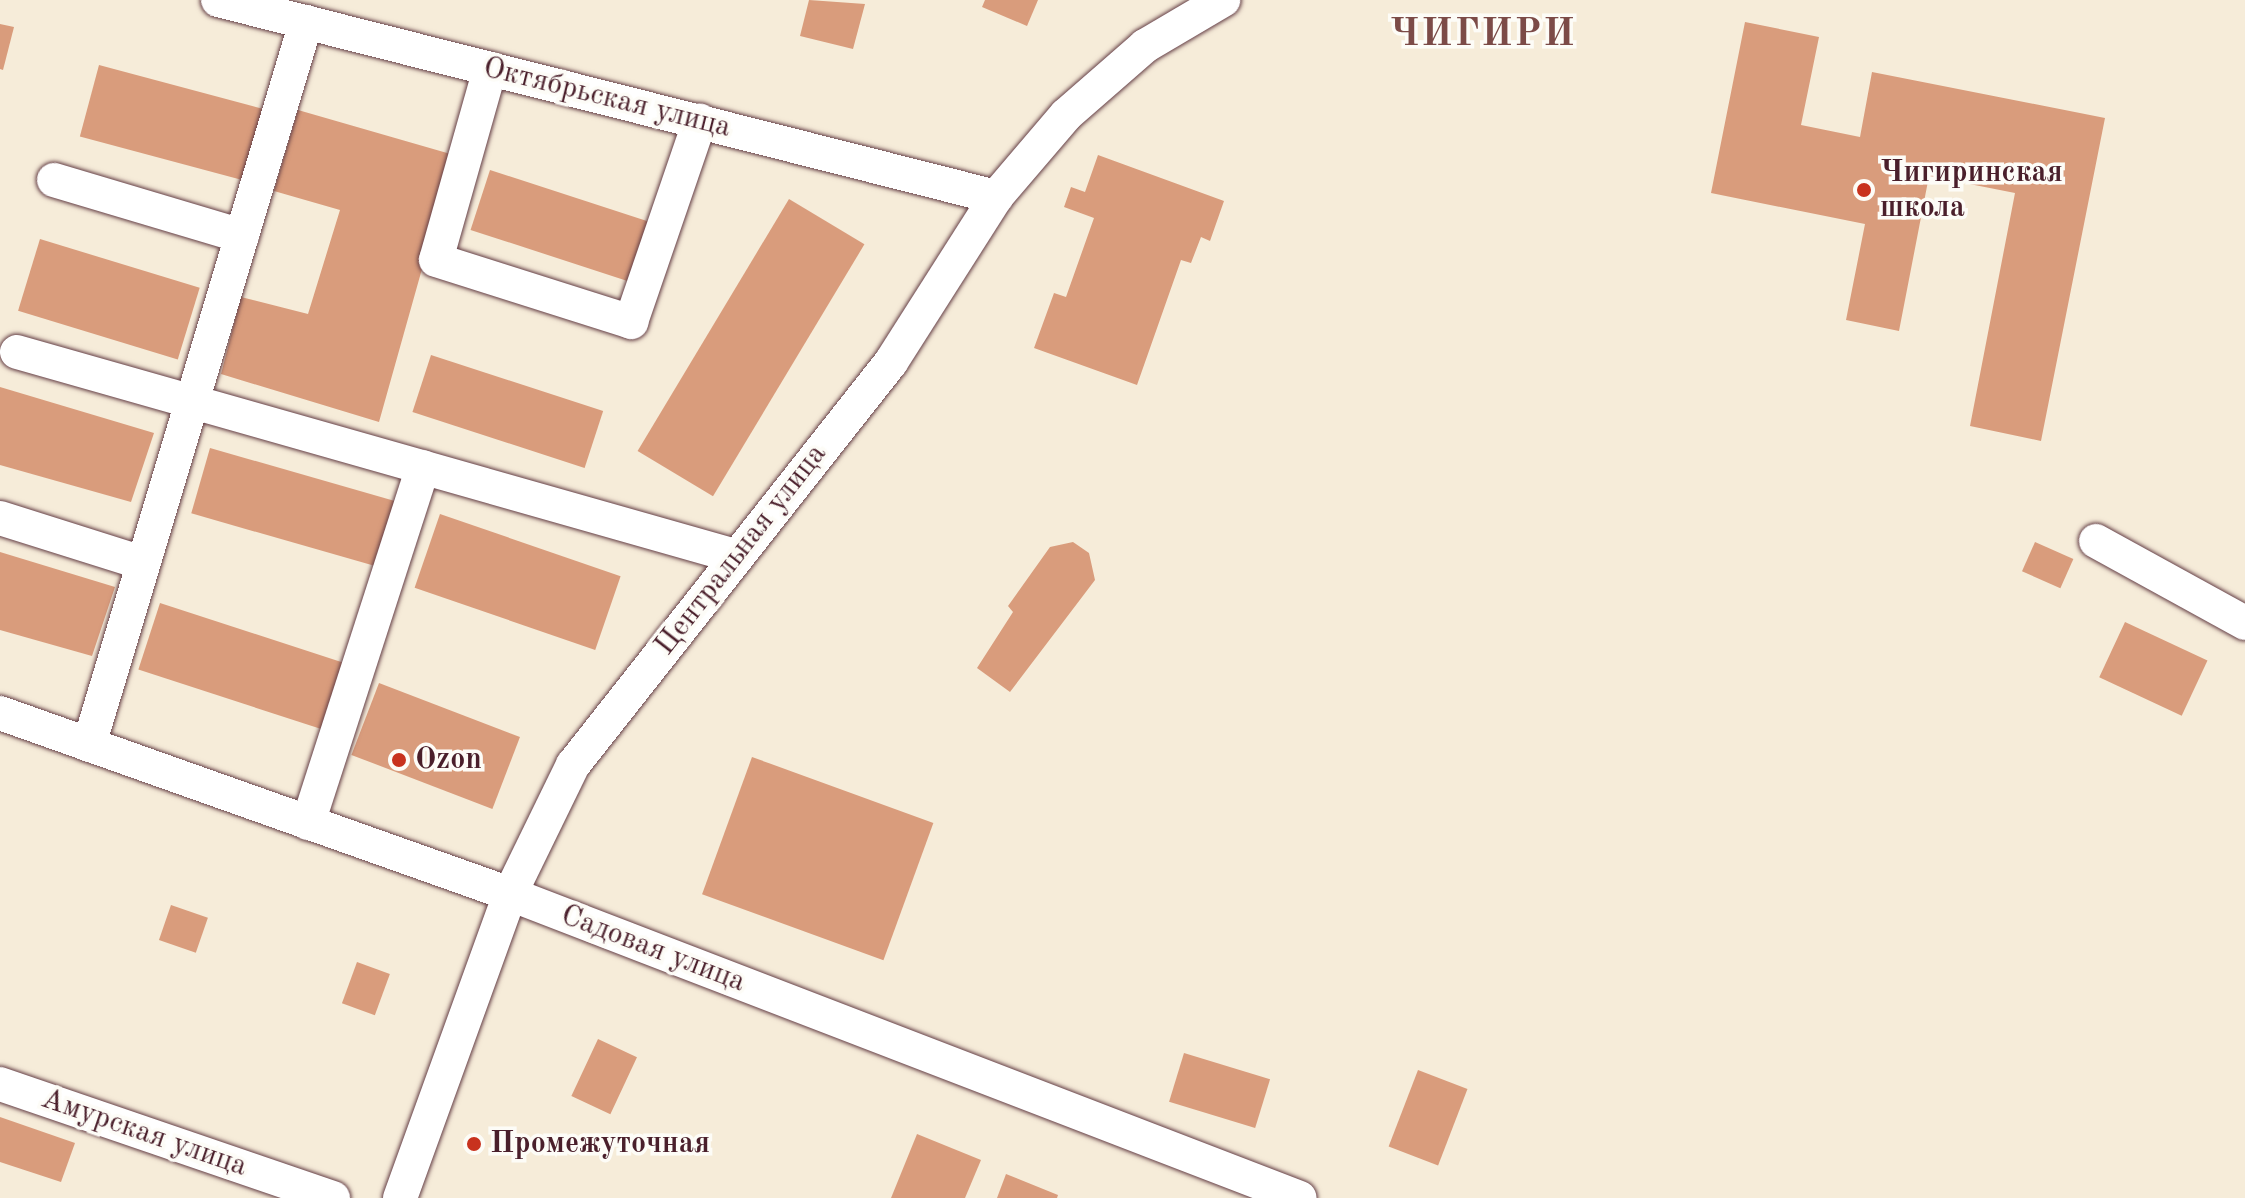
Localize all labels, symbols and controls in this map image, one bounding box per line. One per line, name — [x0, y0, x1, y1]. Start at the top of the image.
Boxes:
district label: ЧИГИРИ — [1389, 13, 1577, 59]
street label: Октябрьская улица — [479, 50, 735, 146]
place label: Чигиринская школа — [1880, 155, 2063, 226]
marker: Чигиринская школа — [1855, 181, 1873, 199]
street label: Центральная улица — [647, 437, 835, 663]
place label: Ozon — [415, 742, 482, 778]
marker: Ozon — [390, 751, 408, 769]
street label: Садовая улица — [556, 897, 750, 1001]
street label: Амурская улица — [36, 1081, 252, 1185]
place label: Промежуточная — [490, 1126, 710, 1162]
marker: Промежуточная — [465, 1135, 483, 1153]

